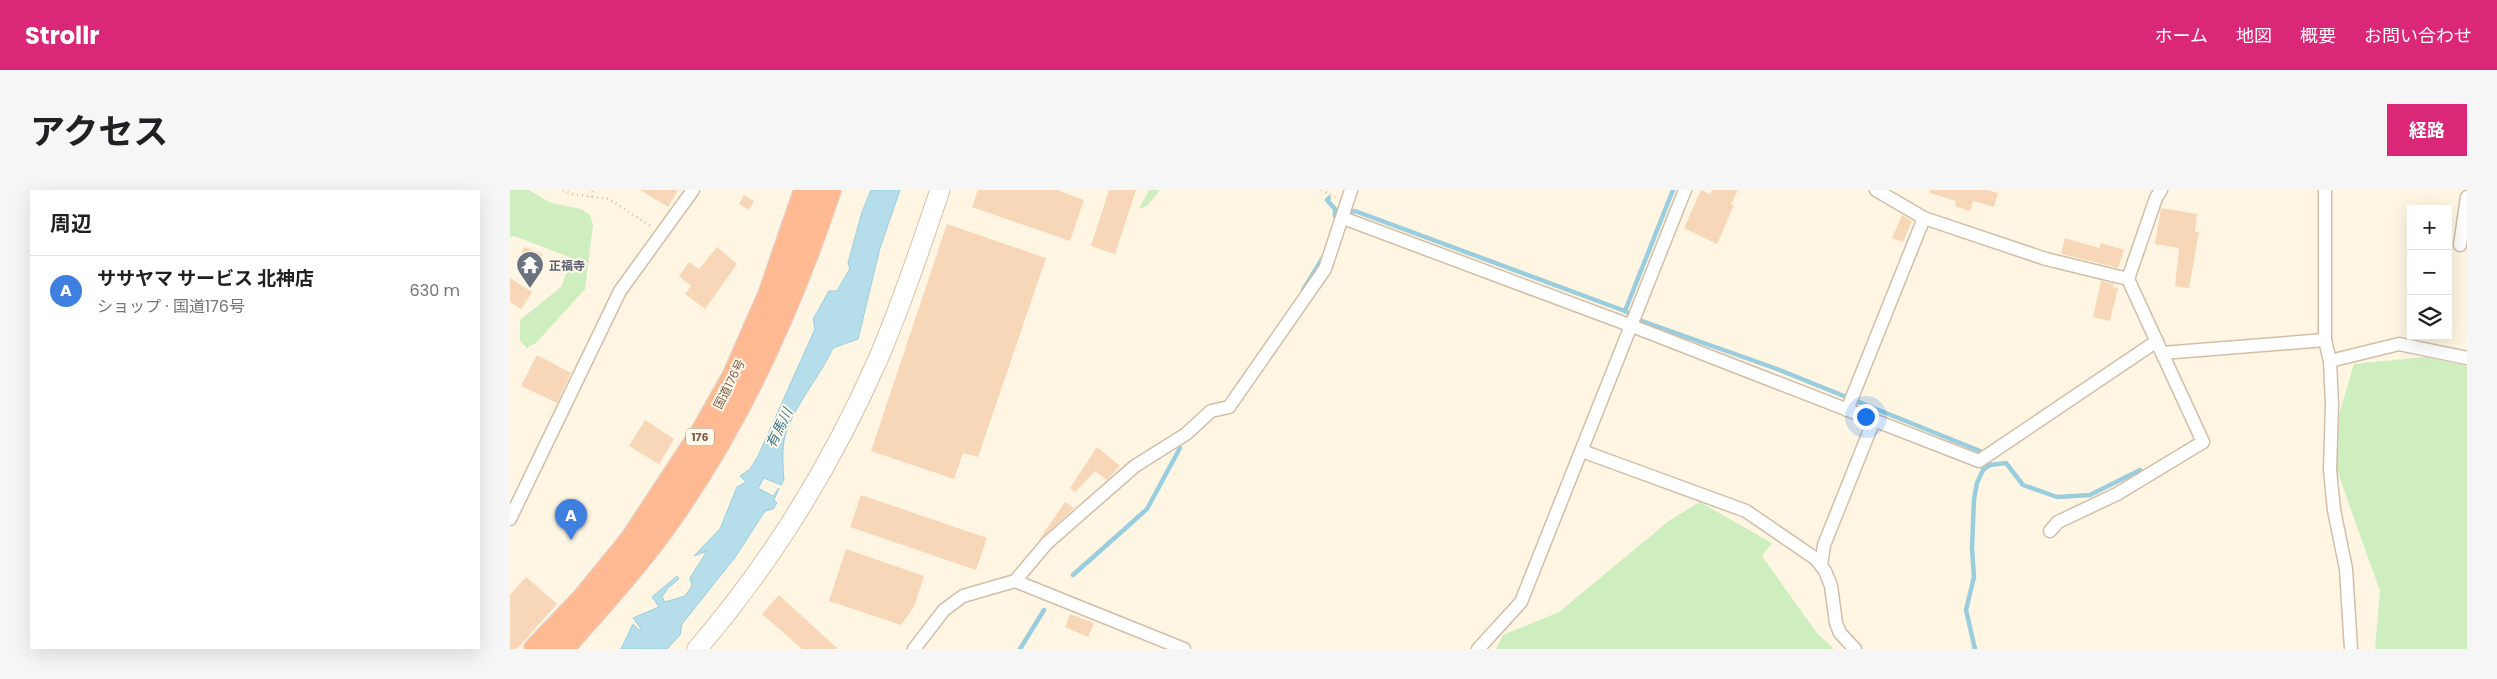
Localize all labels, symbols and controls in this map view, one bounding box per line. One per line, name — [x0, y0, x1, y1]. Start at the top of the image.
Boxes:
text: Strollr — [25, 19, 100, 52]
text: ホーム — [2155, 23, 2208, 48]
text: 地図 — [2236, 23, 2272, 48]
text: 概要 — [2300, 23, 2336, 48]
text: お問い合わせ — [2364, 23, 2472, 48]
button: 経路 — [2387, 104, 2467, 156]
text: アクセス — [30, 107, 168, 156]
map controls — [2407, 205, 2452, 340]
button: + — [2407, 205, 2452, 250]
text: 周辺 — [50, 209, 92, 238]
temple icon: 正福寺 — [515, 250, 545, 289]
button: − — [2407, 250, 2452, 295]
place label: 正福寺 — [549, 257, 585, 274]
text: ササヤマ サービス 北神店 — [97, 265, 314, 292]
text: A — [60, 279, 72, 302]
text: 630 m — [410, 279, 460, 302]
text: ショップ · 国道176号 — [97, 295, 245, 318]
button: layers — [2407, 295, 2452, 340]
street label: 国道176号 — [709, 356, 749, 412]
water label: 有馬川 — [761, 403, 798, 451]
your location — [1853, 404, 1879, 430]
road number: 176 — [686, 428, 714, 446]
pin: A — [555, 499, 587, 540]

